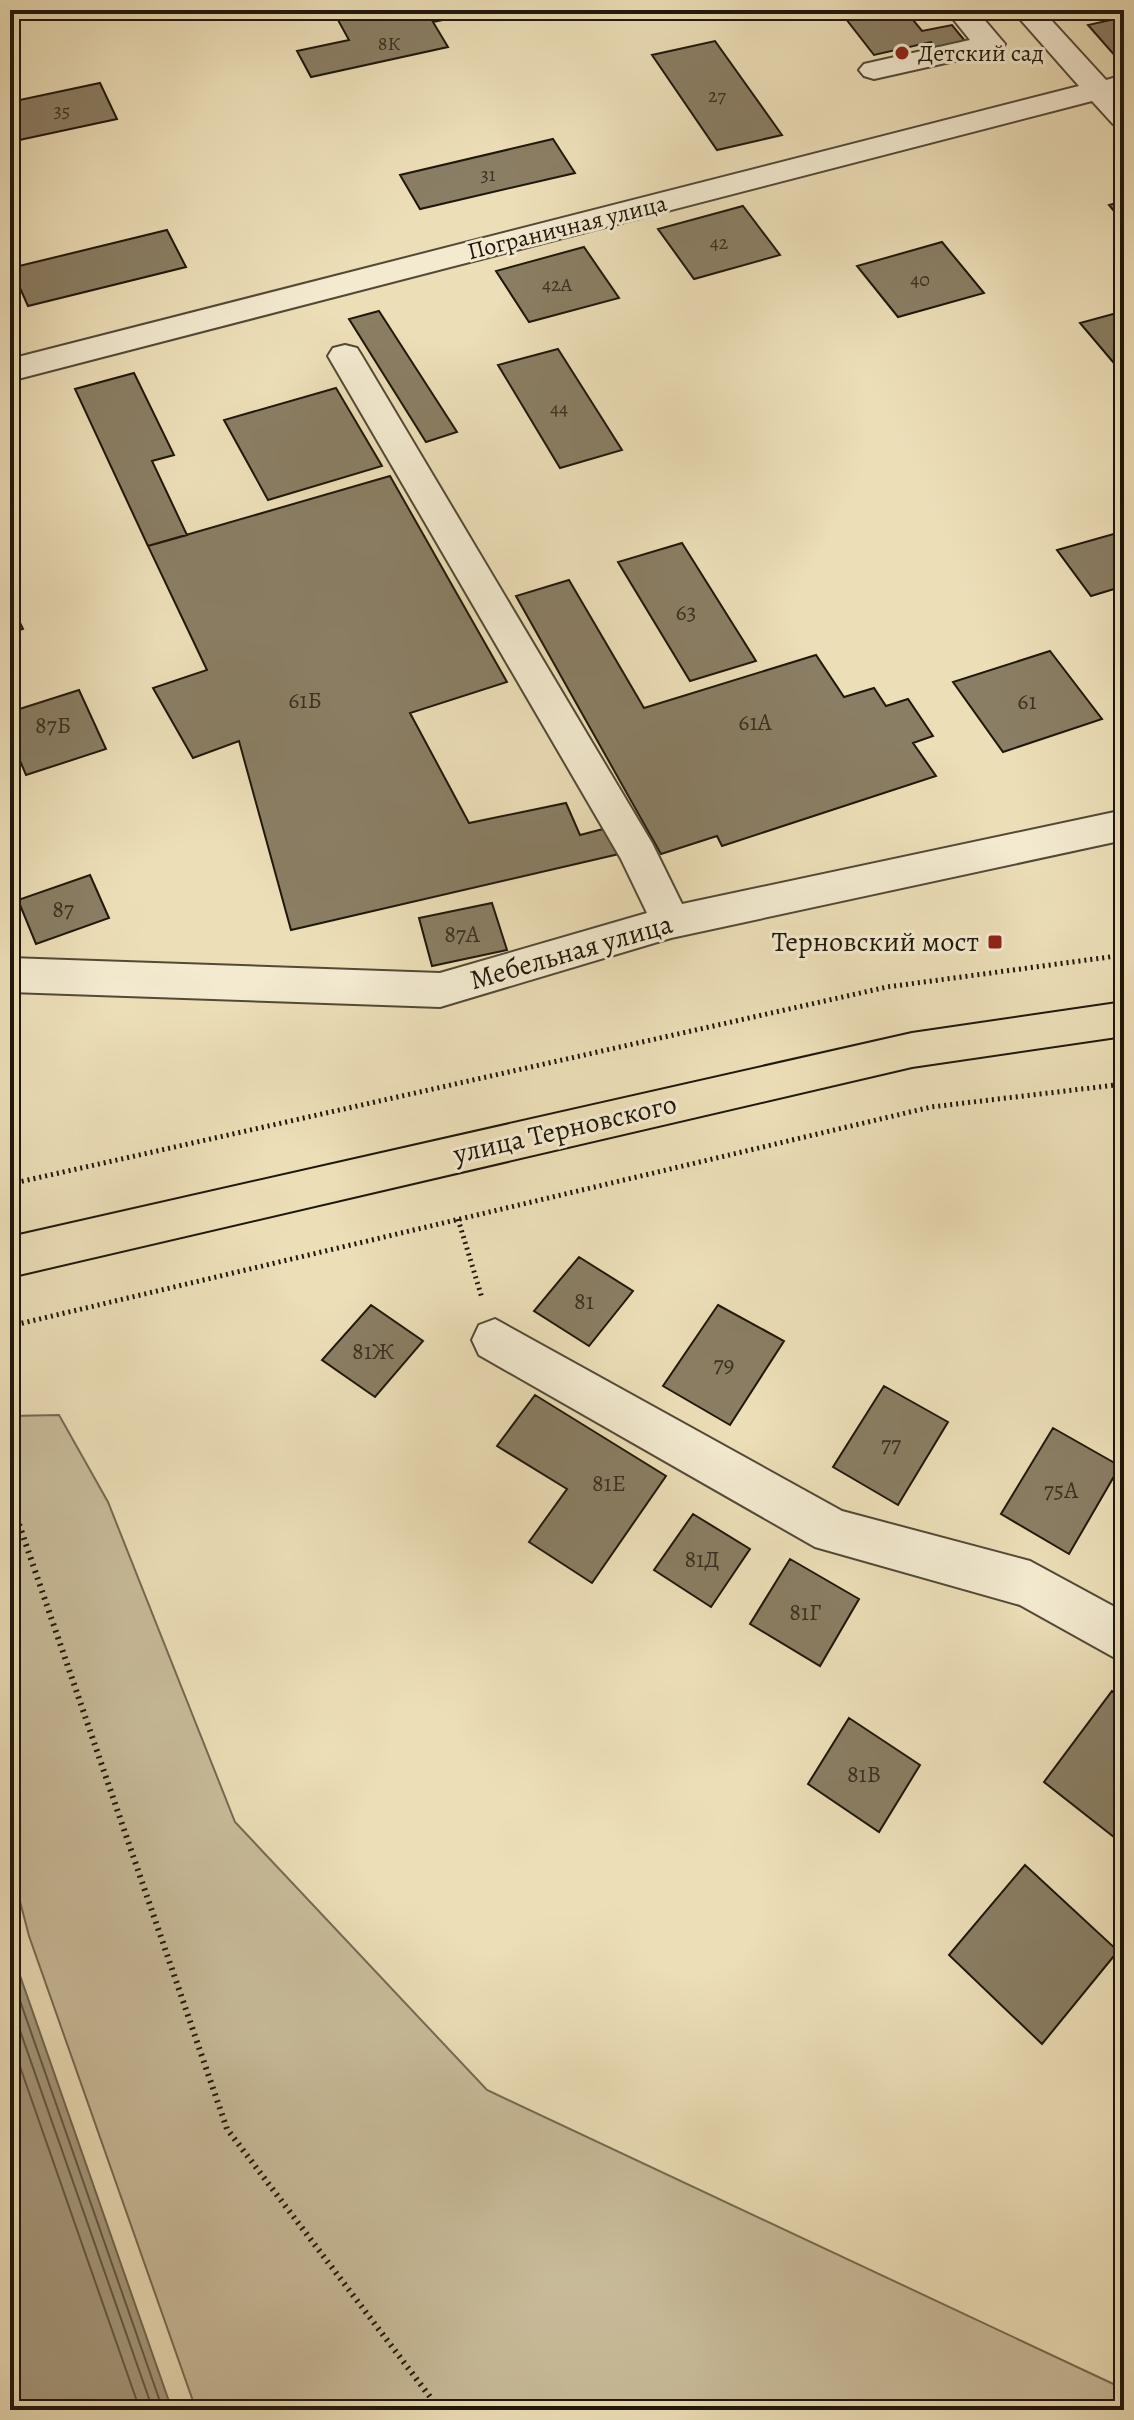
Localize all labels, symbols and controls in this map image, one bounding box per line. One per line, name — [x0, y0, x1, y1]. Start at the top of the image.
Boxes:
house number: 8К — [378, 30, 400, 57]
place label: Детский сад — [918, 37, 1044, 69]
marker: Детский сад — [893, 44, 911, 62]
house number: 27 — [708, 82, 727, 109]
house number: 35 — [54, 97, 70, 124]
house number: 31 — [480, 161, 496, 188]
street label: Пограничная улица — [464, 187, 670, 267]
house number: 42 — [710, 229, 729, 256]
house number: 40 — [910, 266, 930, 293]
house number: 42А — [542, 271, 572, 298]
house number: 44 — [550, 395, 568, 422]
house number: 63 — [675, 596, 697, 628]
house number: 61Б — [288, 684, 322, 716]
house number: 61 — [1017, 685, 1037, 717]
house number: 61А — [738, 706, 773, 738]
house number: 87Б — [35, 709, 71, 741]
house number: 87 — [52, 893, 75, 925]
street label: Мебельная улица — [465, 905, 677, 999]
house number: 87А — [444, 918, 481, 950]
place label: Терновский мост — [772, 923, 979, 961]
marker: Терновский мост — [986, 933, 1004, 951]
street label: улица Терновского — [449, 1085, 680, 1173]
house number: 81 — [574, 1285, 594, 1317]
house number: 81Ж — [352, 1335, 394, 1367]
house number: 79 — [714, 1348, 735, 1380]
house number: 77 — [881, 1428, 902, 1460]
house number: 81Е — [592, 1467, 626, 1499]
house number: 75А — [1044, 1474, 1079, 1506]
house number: 81Д — [684, 1543, 720, 1575]
house number: 81Г — [789, 1596, 821, 1628]
house number: 81В — [847, 1758, 881, 1790]

